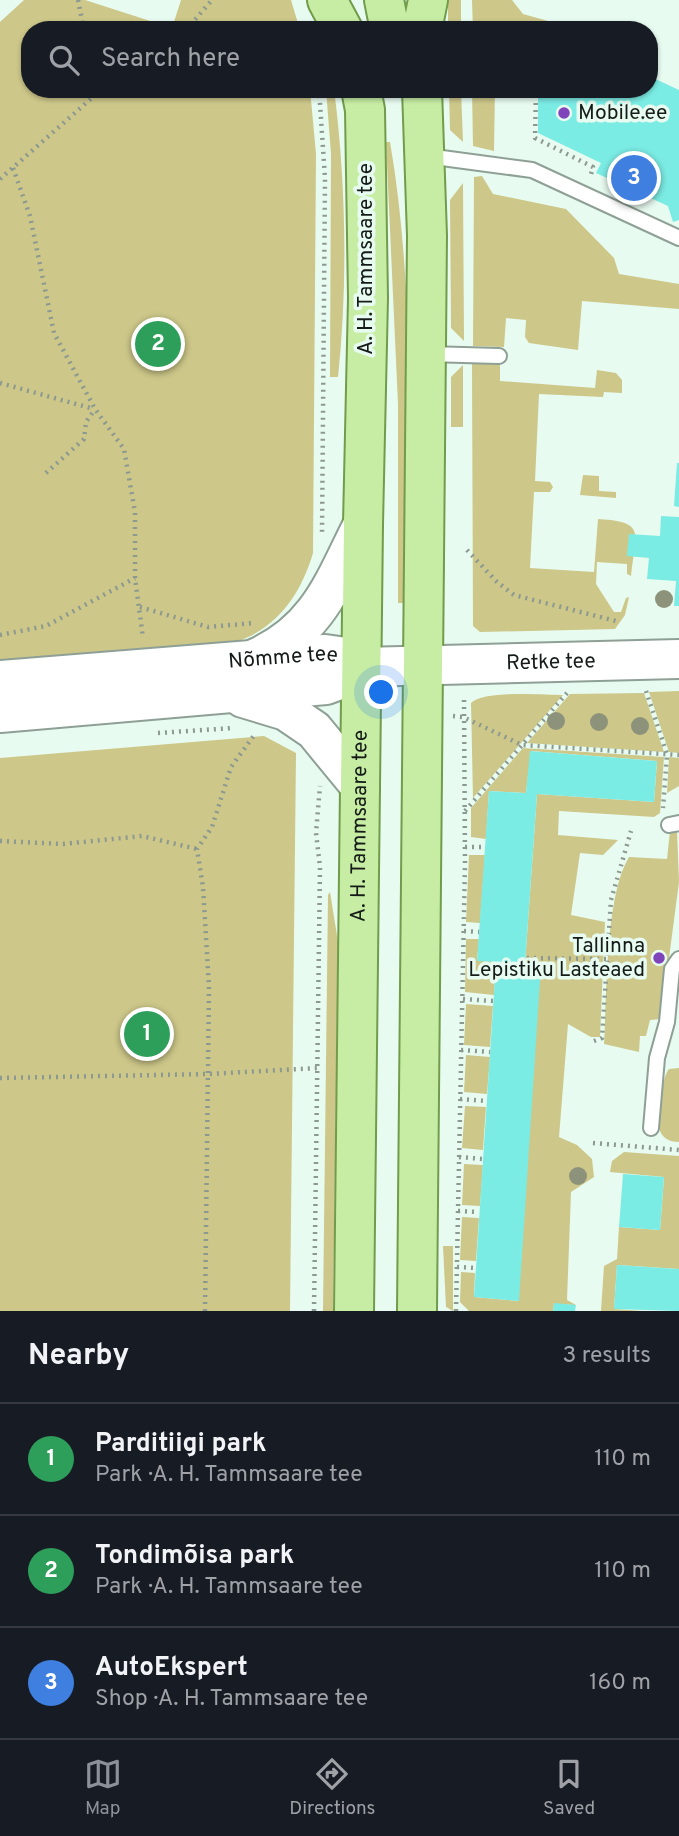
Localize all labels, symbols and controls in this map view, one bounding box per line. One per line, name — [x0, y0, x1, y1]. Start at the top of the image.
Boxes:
search box — [21, 21, 658, 98]
icon: search — [45, 41, 83, 79]
text: Search here — [101, 43, 240, 76]
place label: Mobile.ee — [578, 100, 667, 127]
marker: Mobile.ee — [556, 105, 572, 121]
pin: 3 — [611, 152, 657, 204]
street label: A. H. Tammsaare tee — [353, 163, 380, 355]
pin: 2 — [135, 318, 181, 370]
street label: Nõmme tee — [227, 640, 340, 675]
street label: Retke tee — [506, 648, 596, 677]
your location — [364, 675, 398, 709]
street label: A. H. Tammsaare tee — [345, 730, 374, 922]
place label: Tallinna Lepistiku Lasteaed — [468, 933, 645, 984]
marker: Tallinna Lepistiku Lasteaed — [651, 950, 667, 966]
pin: 1 — [124, 1008, 170, 1060]
text: Nearby — [28, 1338, 129, 1375]
text: 3 results — [562, 1342, 651, 1371]
text: Parditiigi park — [95, 1428, 266, 1461]
text: 1 — [46, 1445, 56, 1474]
text: 110 m — [594, 1445, 651, 1474]
text: Park · A. H. Tammsaare tee — [95, 1461, 363, 1490]
text: Tondimõisa park — [95, 1540, 294, 1573]
text: 2 — [44, 1557, 58, 1586]
text: 110 m — [594, 1557, 651, 1586]
text: Park · A. H. Tammsaare tee — [95, 1573, 363, 1602]
text: AutoEkspert — [95, 1652, 248, 1685]
text: 3 — [44, 1669, 58, 1698]
text: 160 m — [589, 1669, 651, 1698]
text: Shop · A. H. Tammsaare tee — [95, 1685, 368, 1714]
tab: Map — [84, 1755, 122, 1821]
tab: Directions — [289, 1755, 376, 1821]
tab: Saved — [543, 1755, 595, 1821]

